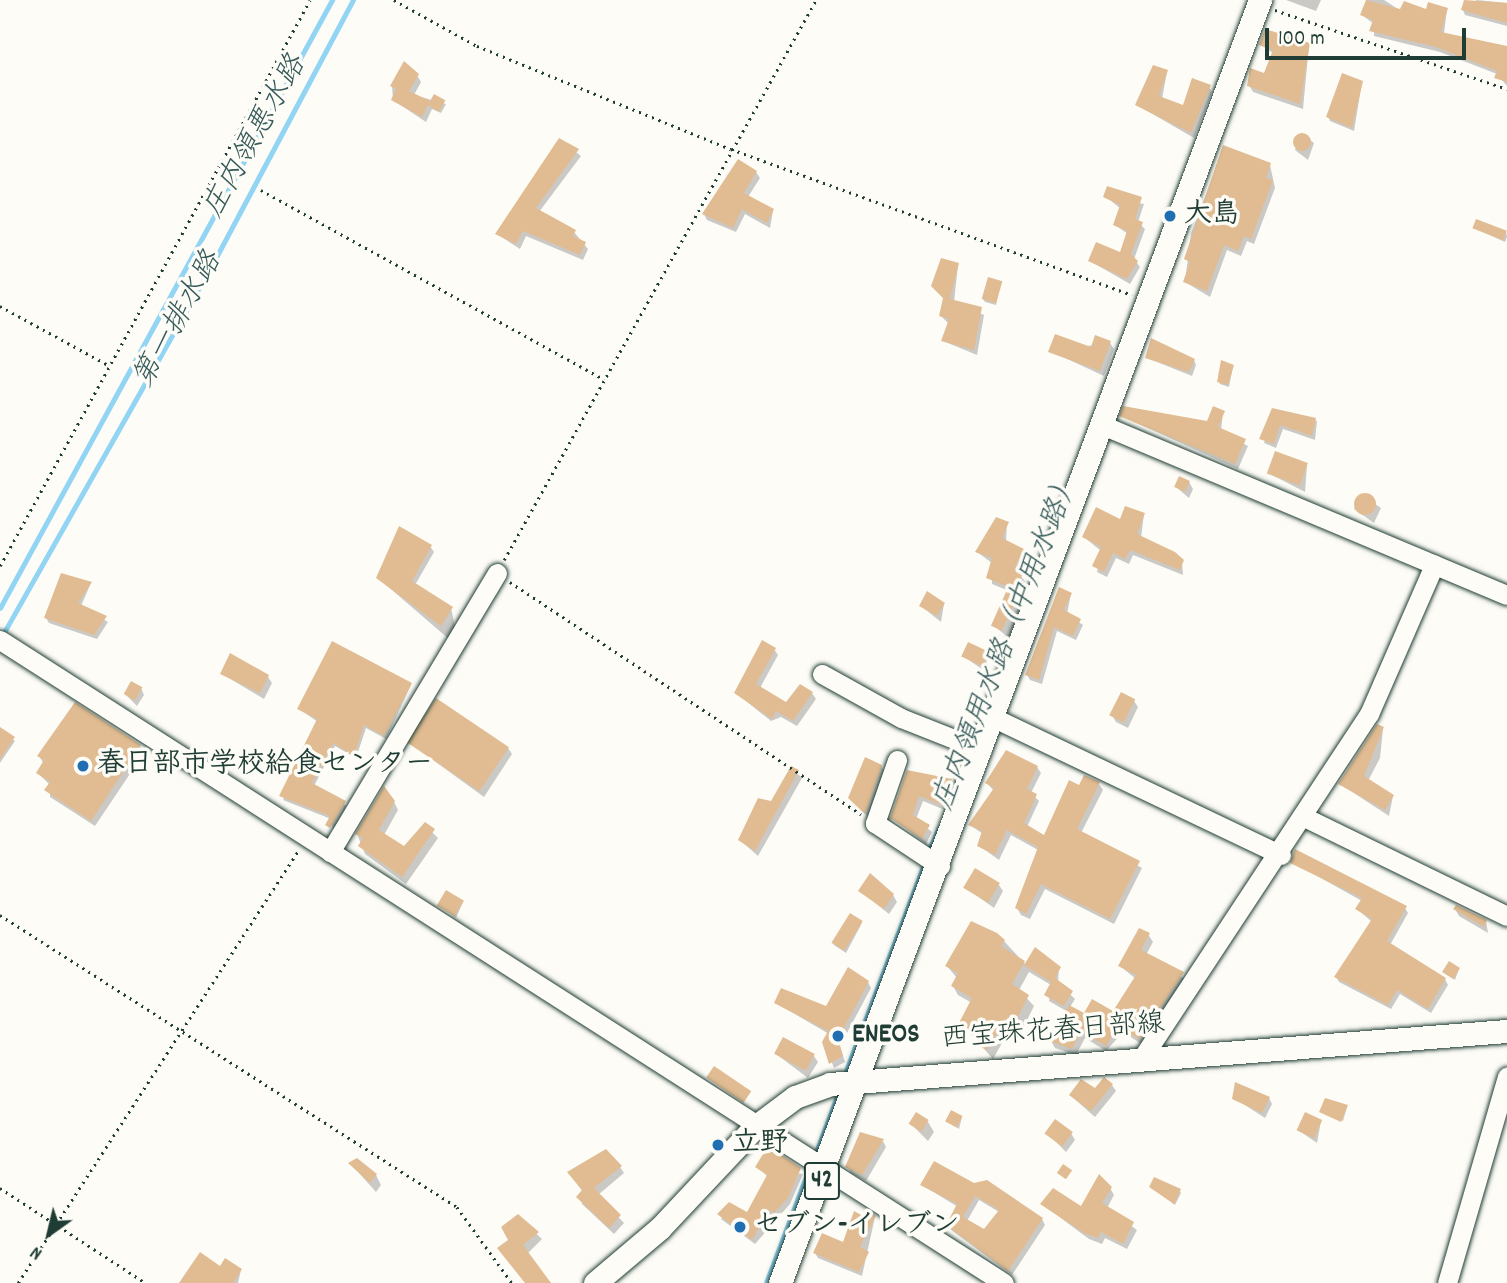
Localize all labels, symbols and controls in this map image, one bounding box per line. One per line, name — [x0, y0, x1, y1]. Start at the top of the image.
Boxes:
scale bar — [1269, 14, 1470, 58]
text: 100 m — [1278, 25, 1325, 55]
water label: 庄内領悪水路 — [198, 51, 316, 225]
place label: 大島 — [1184, 199, 1240, 233]
marker: 大島 — [1162, 208, 1178, 224]
water label: 第一排水路 — [128, 247, 232, 395]
water label: 庄内領用水路（中用水路） — [928, 468, 1090, 816]
place label: 春日部市学校給食センター — [97, 749, 433, 783]
marker: 春日部市学校給食センター — [75, 758, 91, 774]
street label: 西宝珠花春日部線 — [940, 1008, 1166, 1058]
place label: ENEOS — [852, 1019, 920, 1053]
marker: ENEOS — [830, 1028, 846, 1044]
place label: 立野 — [732, 1128, 788, 1162]
marker: 立野 — [710, 1137, 726, 1153]
road number: 42 — [803, 1158, 841, 1204]
north arrow — [14, 1199, 84, 1269]
place label: セブン-イレブン — [754, 1210, 960, 1244]
marker: セブン-イレブン — [732, 1219, 748, 1235]
text: N — [26, 1238, 48, 1266]

